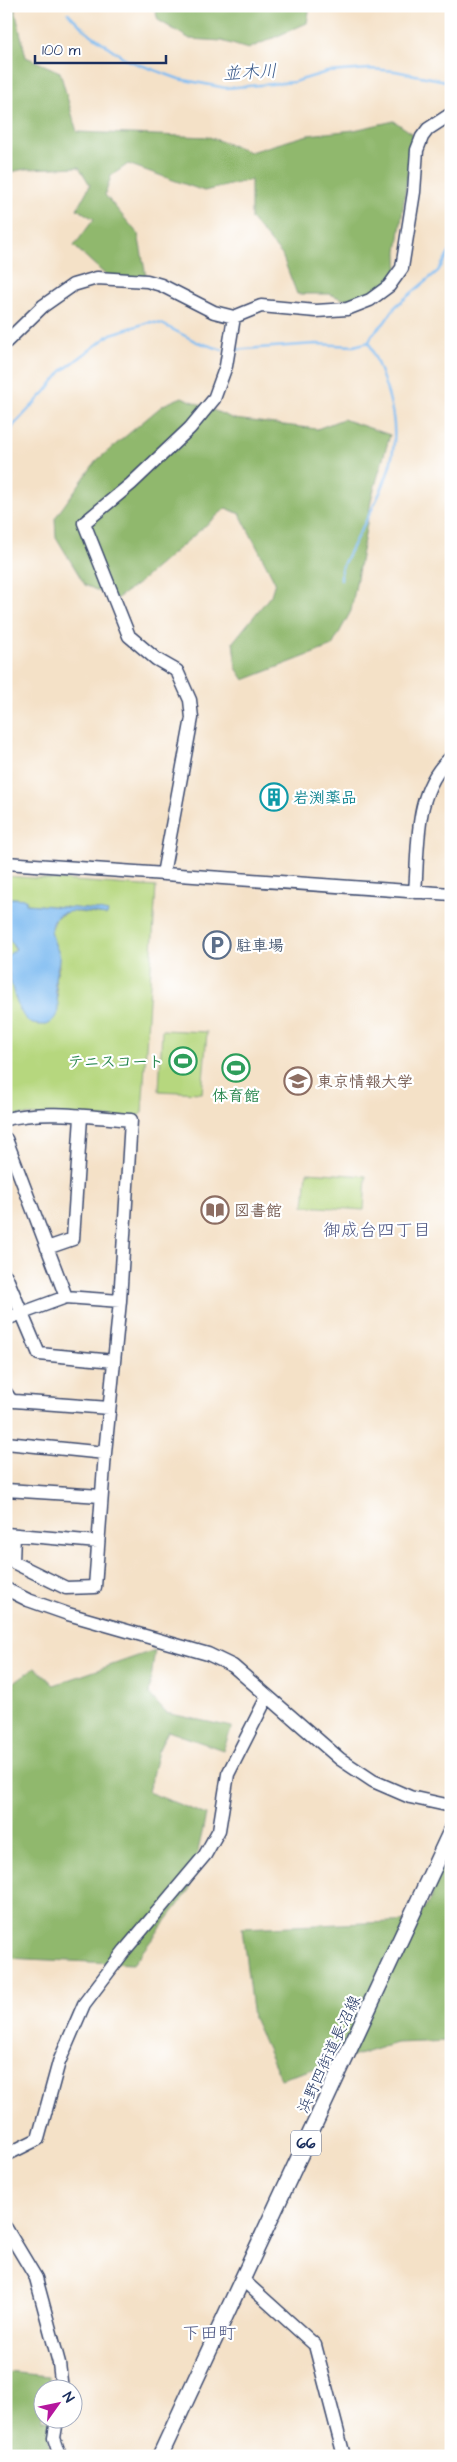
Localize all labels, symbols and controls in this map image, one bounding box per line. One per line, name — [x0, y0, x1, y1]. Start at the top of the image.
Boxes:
scale bar — [35, 32, 166, 64]
text: 100 m — [42, 40, 81, 61]
water label: 並木川 — [222, 59, 278, 86]
building icon: 岩渕薬品 — [259, 782, 289, 812]
place label: 岩渕薬品 — [293, 787, 357, 809]
parking icon: 駐車場 — [202, 930, 232, 960]
place label: 駐車場 — [236, 935, 284, 957]
sports icon: テニスコート — [168, 1046, 198, 1076]
place label: テニスコート — [68, 1051, 164, 1073]
sports icon: 体育館 — [221, 1053, 251, 1083]
school or university icon: 東京情報大学 — [283, 1066, 313, 1096]
place label: 東京情報大学 — [317, 1071, 413, 1093]
place label: 体育館 — [212, 1085, 260, 1107]
library icon: 図書館 — [200, 1195, 230, 1225]
place label: 図書館 — [234, 1200, 282, 1222]
district label: 御成台四丁目 — [323, 1218, 431, 1243]
street label: 浜野四街道長沼線 — [292, 1992, 366, 2117]
road number: 66 — [291, 2130, 321, 2156]
district label: 下田町 — [182, 2321, 236, 2346]
north arrow — [32, 2380, 82, 2430]
text: N — [57, 2388, 79, 2407]

